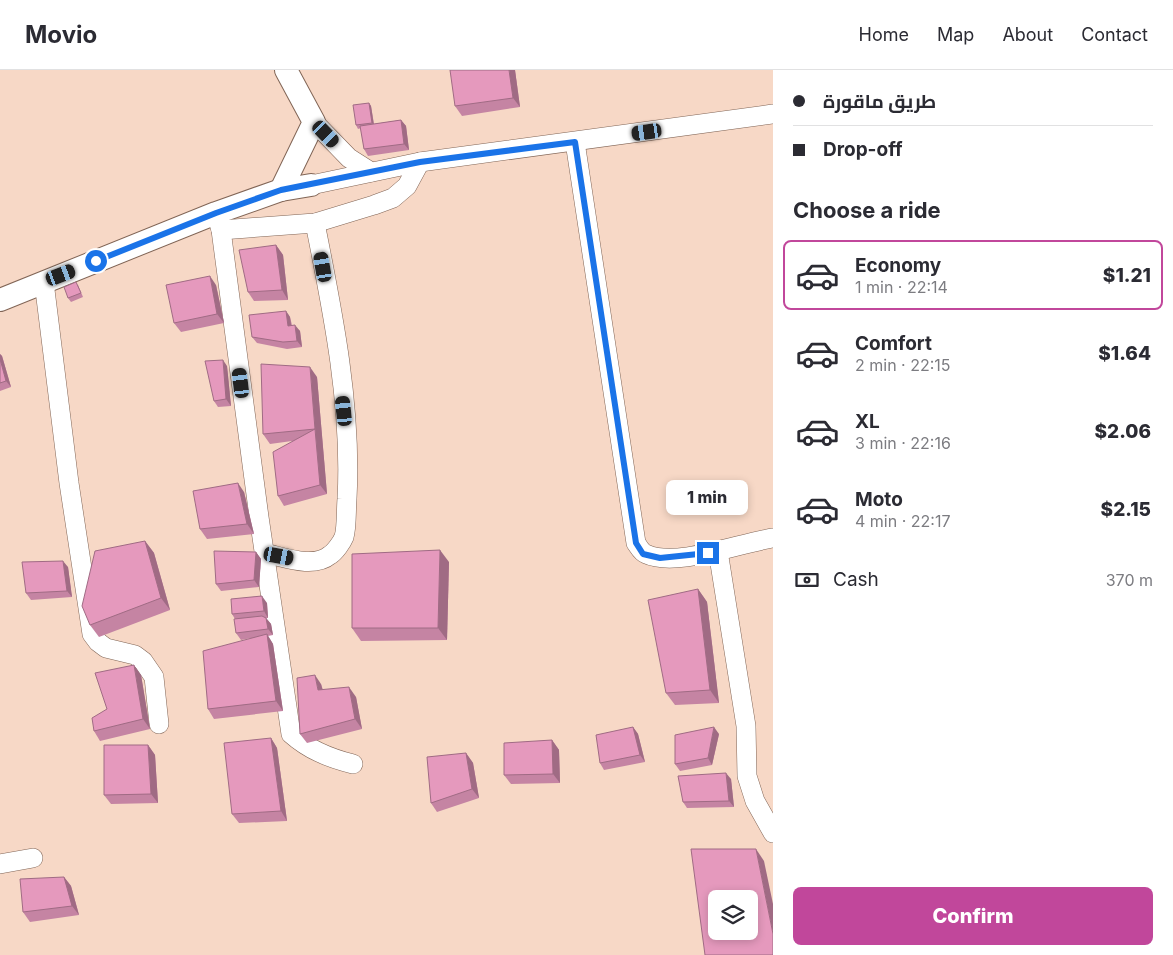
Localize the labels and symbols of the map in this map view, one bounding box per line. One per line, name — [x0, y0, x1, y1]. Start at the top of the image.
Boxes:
car — [310, 118, 341, 150]
car — [631, 122, 662, 142]
route start — [85, 250, 107, 272]
car — [313, 251, 332, 283]
car — [44, 263, 77, 287]
car — [231, 367, 250, 399]
car — [334, 395, 353, 427]
callout: 1 min — [667, 480, 749, 516]
route end — [697, 542, 719, 564]
car — [262, 546, 295, 566]

